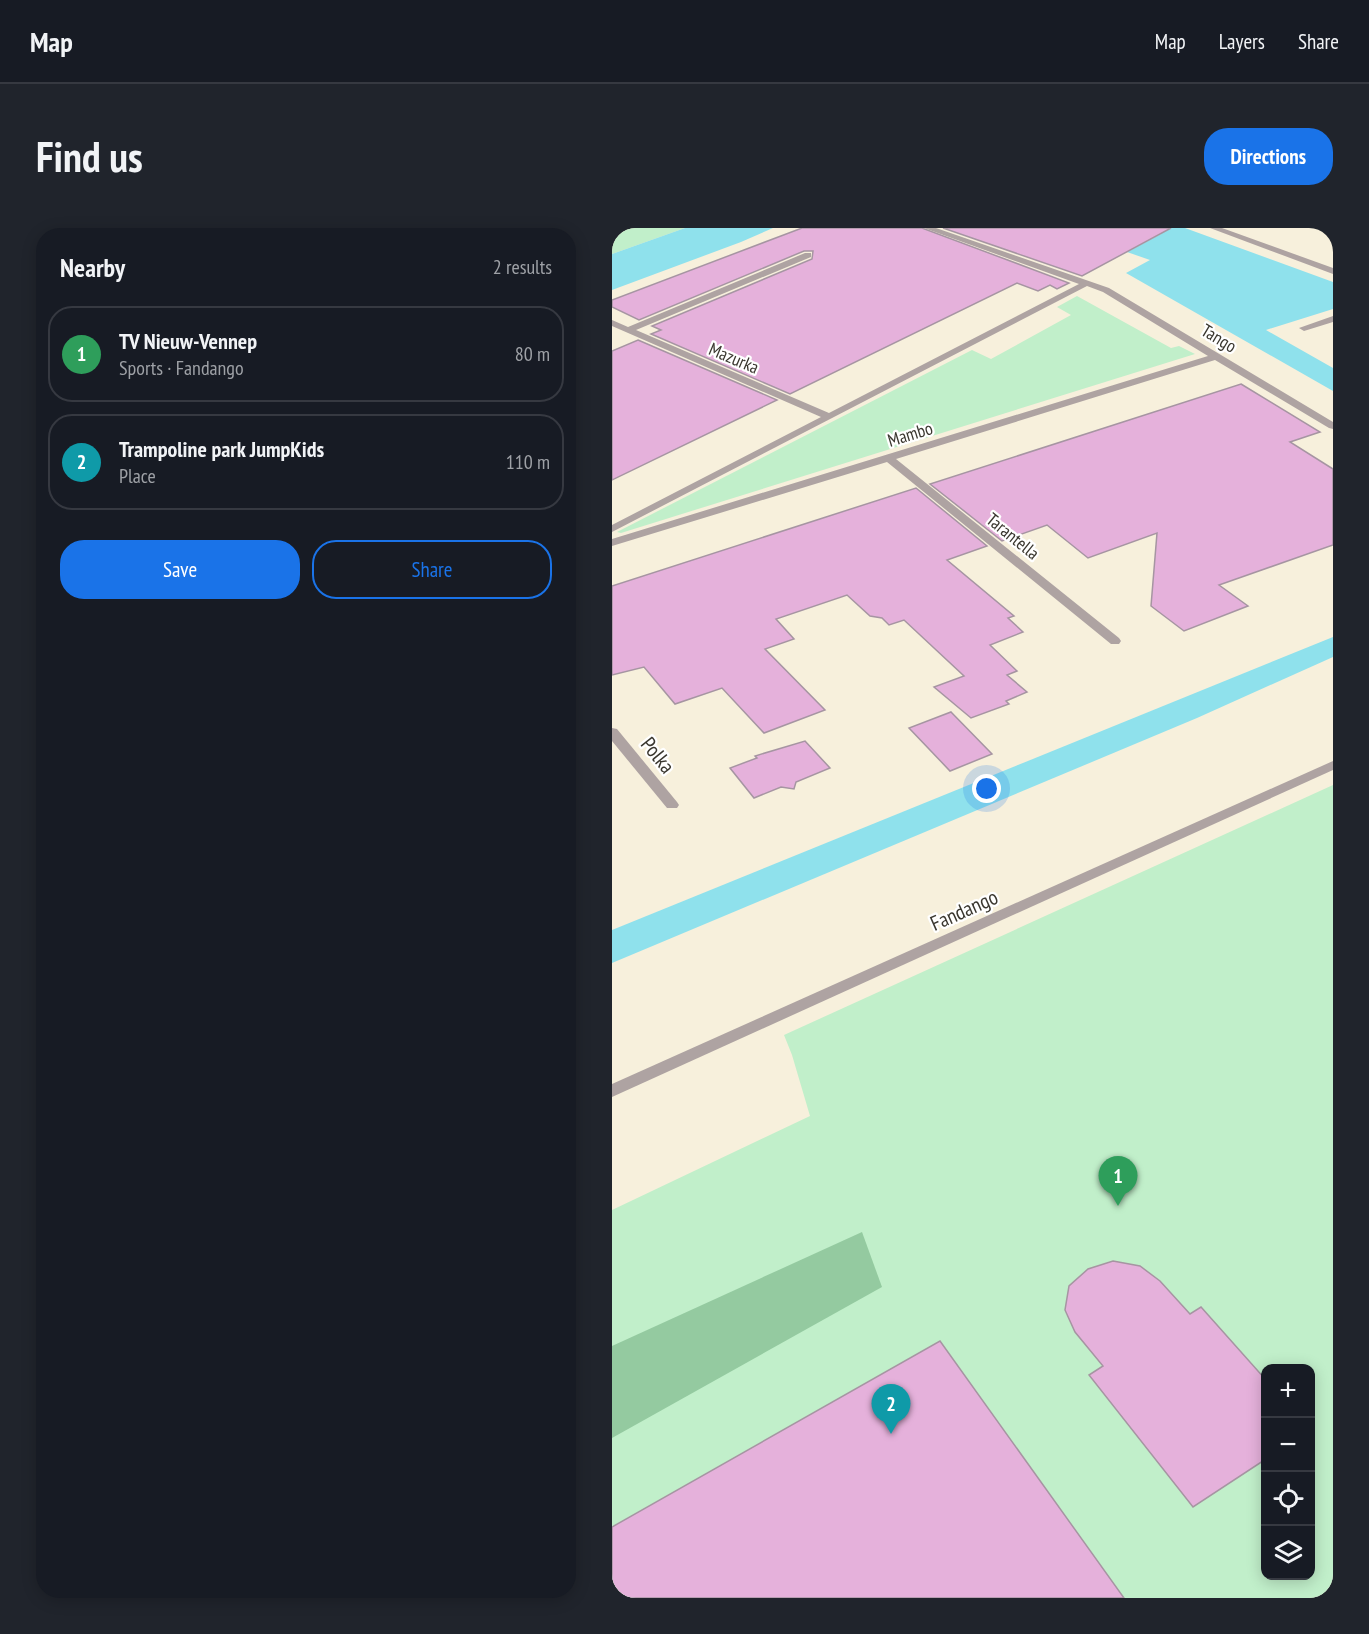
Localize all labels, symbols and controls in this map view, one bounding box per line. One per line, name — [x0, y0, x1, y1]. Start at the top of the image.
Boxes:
text: Map — [30, 23, 73, 60]
text: Map — [1155, 28, 1186, 55]
text: Layers — [1219, 28, 1265, 55]
text: Share — [1298, 28, 1339, 55]
button: Directions — [1204, 128, 1333, 185]
text: Find us — [36, 129, 143, 184]
text: Nearby — [60, 251, 125, 284]
text: 2 results — [493, 254, 552, 280]
street label: Tango — [1197, 319, 1241, 358]
text: TV Nieuw-Vennep — [119, 327, 257, 355]
street label: Mazurka — [706, 337, 762, 379]
text: 1 — [77, 341, 86, 367]
text: 80 m — [515, 341, 550, 367]
text: Sports · Fandango — [119, 355, 244, 381]
street label: Mambo — [885, 416, 936, 452]
text: Trampoline park JumpKids — [119, 435, 324, 463]
text: 2 — [77, 449, 86, 475]
text: 110 m — [506, 449, 550, 475]
text: Place — [119, 463, 156, 489]
street label: Tarantella — [982, 508, 1044, 564]
button: Save — [60, 540, 300, 599]
button: Share — [312, 540, 552, 599]
street label: Polka — [635, 731, 681, 779]
your location — [972, 774, 1001, 803]
street label: Fandango — [926, 883, 1002, 937]
pin: 1 — [1098, 1156, 1138, 1206]
map controls — [1261, 1364, 1315, 1580]
button: + — [1261, 1364, 1315, 1418]
pin: 2 — [872, 1384, 910, 1434]
button: − — [1261, 1418, 1315, 1472]
button: locate — [1261, 1472, 1315, 1526]
button: layers — [1261, 1526, 1315, 1580]

